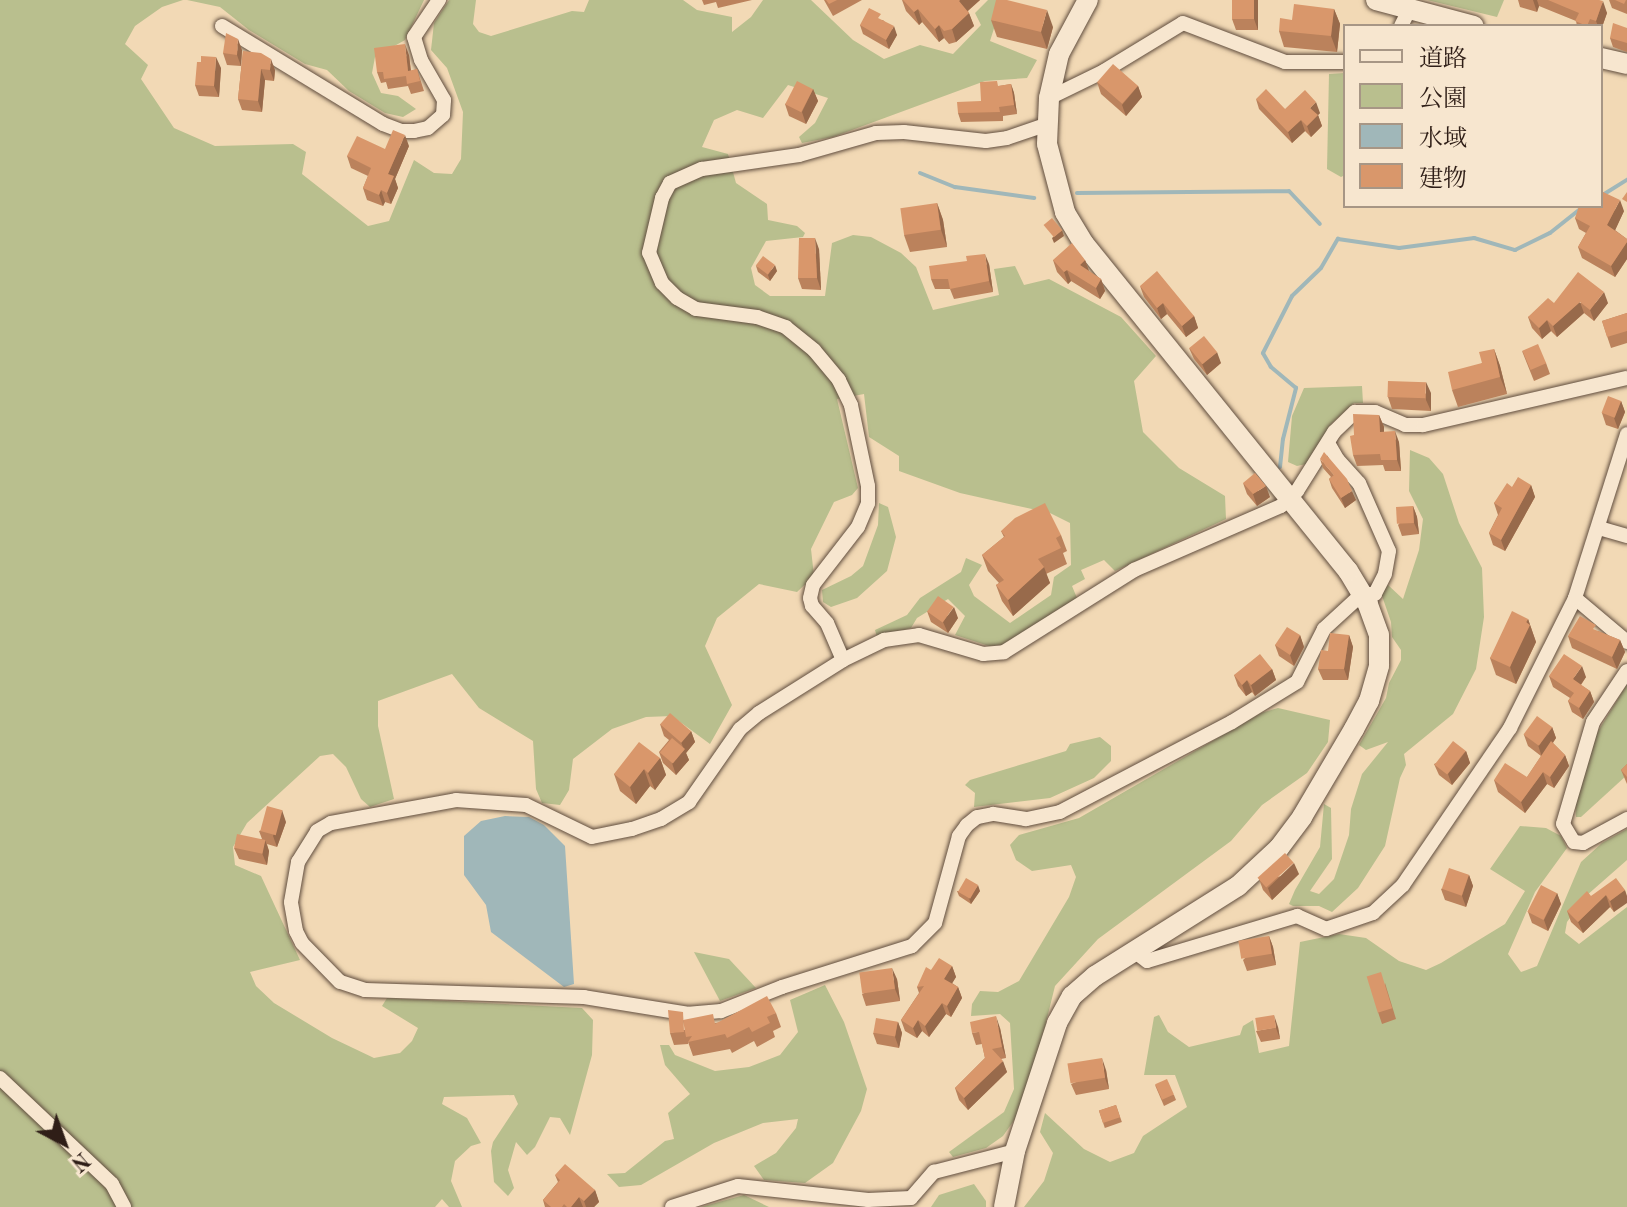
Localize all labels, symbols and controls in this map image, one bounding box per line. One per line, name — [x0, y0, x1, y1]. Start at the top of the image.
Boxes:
legend — [1343, 24, 1603, 208]
text: 道路 — [1419, 48, 1467, 72]
text: 公園 — [1419, 88, 1467, 112]
text: 水域 — [1419, 128, 1467, 152]
text: 建物 — [1419, 168, 1467, 192]
north arrow — [24, 1103, 104, 1183]
text: N — [66, 1147, 93, 1175]

